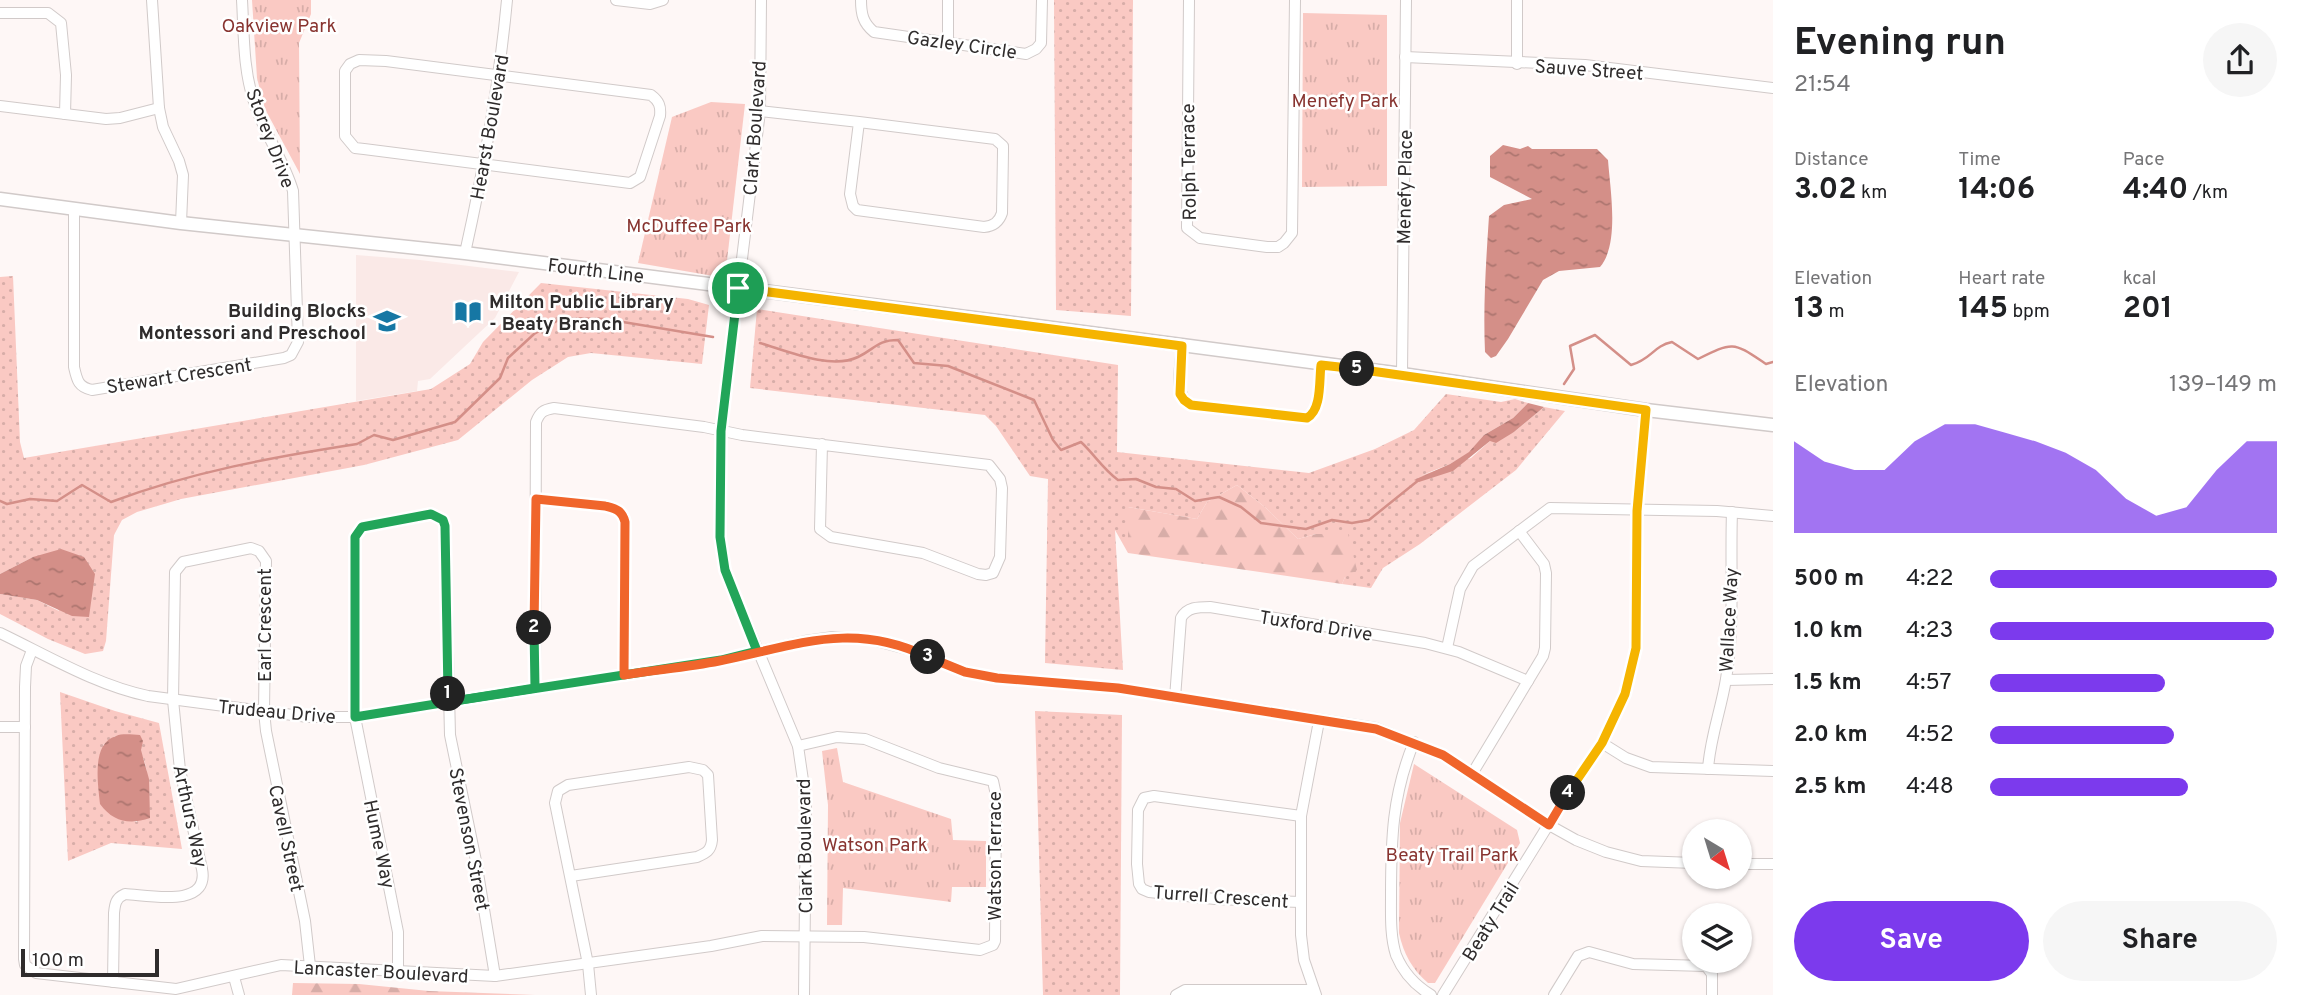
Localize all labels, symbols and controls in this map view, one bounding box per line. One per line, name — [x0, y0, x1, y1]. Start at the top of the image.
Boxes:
park label: Oakview Park — [221, 15, 337, 39]
text: Evening run — [1794, 20, 2006, 69]
button: share — [2203, 23, 2277, 97]
street label: Gazley Circle — [905, 26, 1018, 66]
street label: Hearst Boulevard — [466, 53, 516, 202]
street label: Sauve Street — [1534, 55, 1644, 87]
street label: Clark Boulevard — [739, 60, 773, 196]
text: 21:54 — [1794, 71, 1851, 100]
street label: Storey Drive — [239, 85, 299, 192]
park label: Menefy Park — [1292, 90, 1398, 114]
street label: Rolph Terrace — [1177, 103, 1203, 221]
street label: Menefy Place — [1393, 129, 1419, 245]
text: Distance — [1794, 148, 1869, 172]
text: Time — [1958, 148, 2001, 172]
text: Pace — [2123, 148, 2164, 172]
text: 3.02 — [1794, 172, 1857, 209]
text: 14:06 — [1958, 172, 2035, 209]
text: 4:40 — [2123, 172, 2188, 209]
text: km — [1857, 181, 1887, 205]
text: /km — [2188, 181, 2228, 205]
park label: McDuffee Park — [626, 215, 752, 239]
street label: Fourth Line — [546, 254, 645, 290]
pin — [708, 258, 768, 318]
text: Elevation — [1794, 267, 1872, 291]
text: Heart rate — [1958, 267, 2045, 291]
text: kcal — [2123, 267, 2156, 291]
icon: arrive — [719, 269, 757, 307]
place label: Milton Public Library - Beaty Branch — [489, 291, 674, 337]
text: 13 — [1794, 291, 1824, 328]
text: 145 — [1958, 291, 2008, 328]
text: 201 — [2123, 291, 2173, 328]
library icon: Milton Public Library - Beaty Branch — [453, 297, 483, 327]
place label: Building Blocks Montessori and Preschool — [139, 300, 366, 346]
text: m — [1824, 300, 1845, 324]
text: bpm — [2008, 300, 2050, 324]
school or university icon: Building Blocks Montessori and Preschool — [372, 306, 402, 336]
pin: 5 — [1340, 352, 1374, 386]
street label: Stewart Crescent — [105, 354, 254, 400]
text: 5 — [1351, 356, 1362, 380]
text: Elevation — [1794, 371, 1889, 400]
text: 139–149 m — [2169, 371, 2277, 400]
text: 500 m — [1794, 565, 1864, 594]
text: 4:22 — [1906, 565, 1954, 594]
street label: Wallace Way — [1715, 567, 1745, 673]
street label: Earl Crescent — [254, 568, 278, 682]
street label: Tuxford Drive — [1257, 606, 1374, 648]
pin: 2 — [516, 610, 552, 646]
text: 2 — [528, 615, 539, 639]
text: 1.0 km — [1794, 617, 1863, 646]
text: 4:23 — [1906, 617, 1953, 646]
pin: 3 — [911, 640, 946, 674]
text: 3 — [922, 644, 933, 668]
text: 1.5 km — [1794, 669, 1862, 698]
text: 4:57 — [1906, 669, 1952, 698]
pin: 1 — [430, 676, 466, 712]
text: 1 — [444, 681, 451, 705]
street label: Trudeau Drive — [217, 696, 337, 730]
text: 2.0 km — [1794, 721, 1868, 750]
text: 4:52 — [1906, 721, 1954, 750]
street label: Arthurs Way — [166, 763, 212, 870]
street label: Stevenson Street — [442, 766, 494, 913]
text: 2.5 km — [1794, 773, 1867, 802]
text: 4:48 — [1906, 773, 1954, 802]
pin: 4 — [1550, 776, 1586, 810]
street label: Clark Boulevard — [793, 778, 819, 914]
text: 4 — [1561, 780, 1574, 804]
street label: Cavell Street — [262, 783, 308, 894]
street label: Watson Terrace — [984, 791, 1008, 921]
street label: Hume Way — [357, 798, 399, 891]
north arrow — [1682, 819, 1752, 889]
map controls — [1682, 819, 1752, 973]
park label: Watson Park — [822, 834, 928, 858]
park label: Beaty Trail Park — [1386, 844, 1518, 868]
street label: Beaty Trail — [1458, 878, 1526, 966]
street label: Turrell Crescent — [1152, 881, 1289, 915]
button: Save — [1794, 901, 2029, 981]
button: Share — [2043, 901, 2277, 981]
button: layers — [1682, 903, 1752, 973]
scale bar — [21, 946, 159, 978]
text: 100 m — [32, 949, 84, 973]
street label: Lancaster Boulevard — [293, 956, 469, 990]

